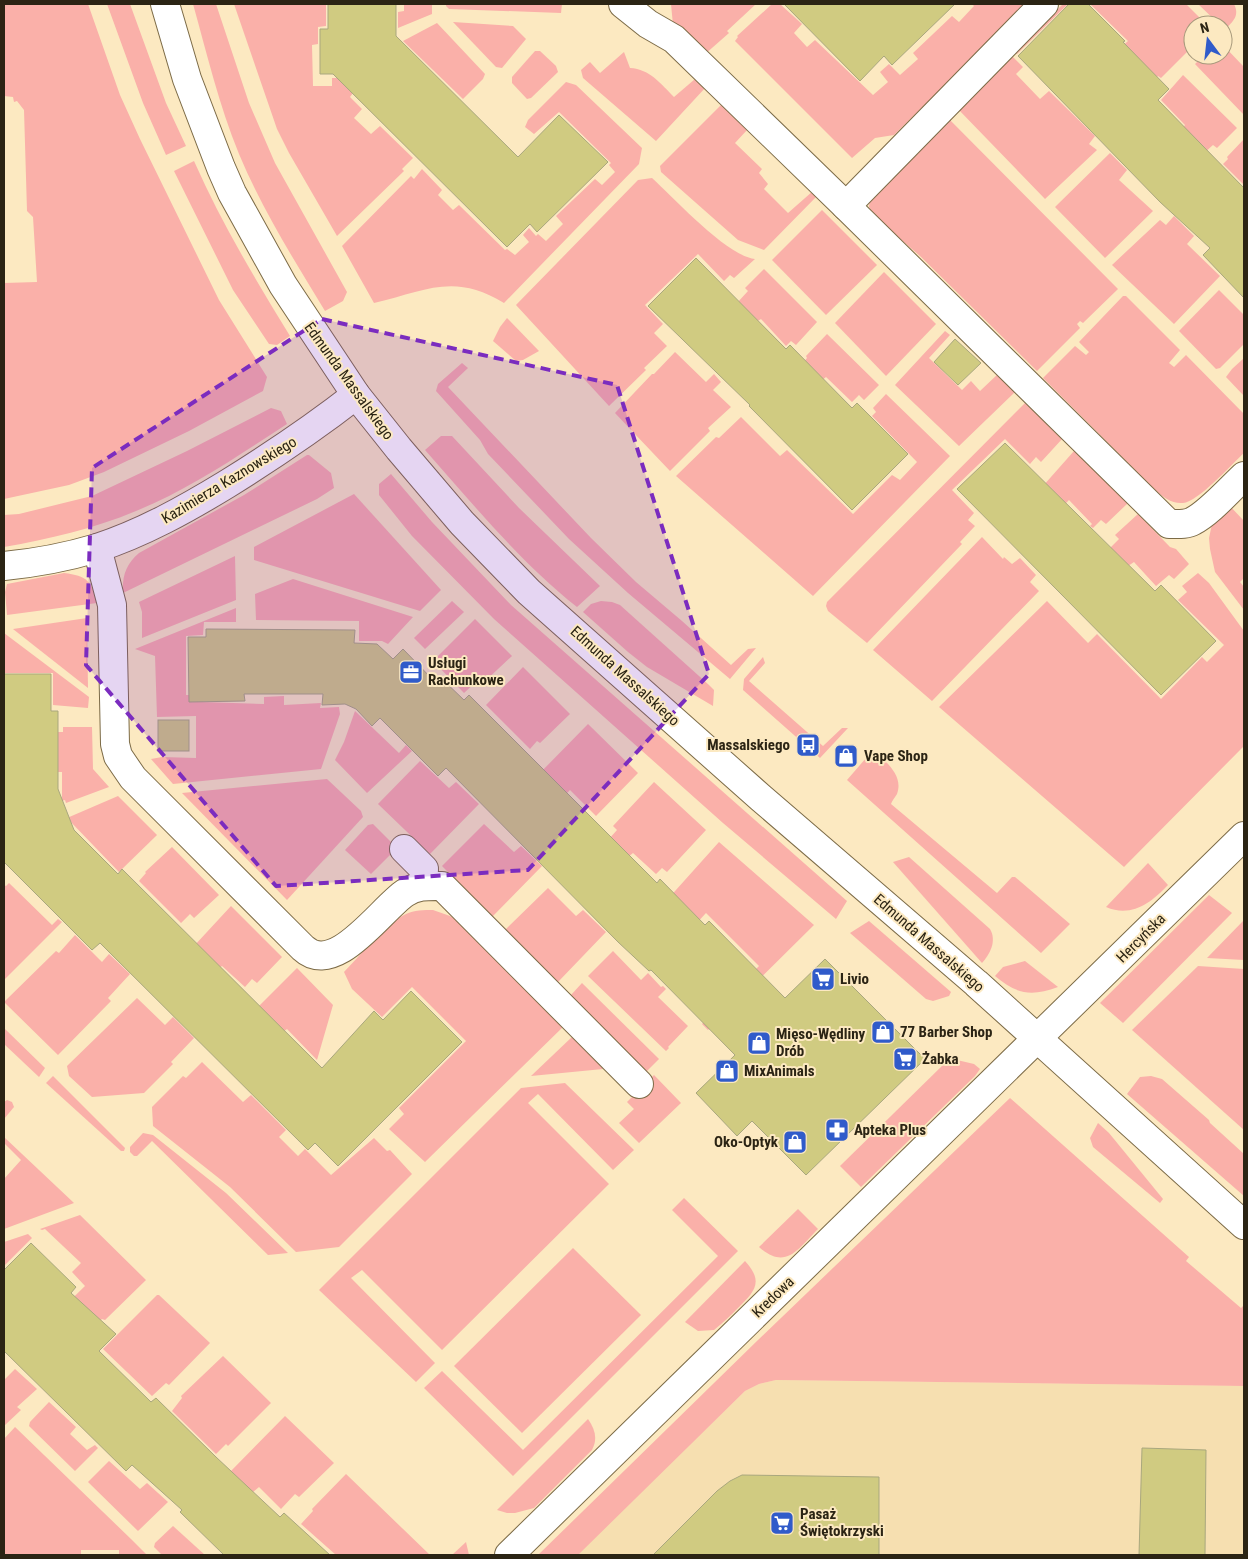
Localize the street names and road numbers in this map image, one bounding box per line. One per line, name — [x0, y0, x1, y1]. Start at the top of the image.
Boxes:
street label: Edmunda Massalskiego — [300, 319, 398, 443]
street label: Kazimierza Kaznowskiego — [158, 433, 300, 527]
street label: Edmunda Massalskiego — [567, 622, 683, 730]
street label: Edmunda Massalskiego — [870, 890, 988, 996]
street label: Hercyńska — [1113, 910, 1169, 966]
street label: Kredowa — [748, 1273, 798, 1321]

